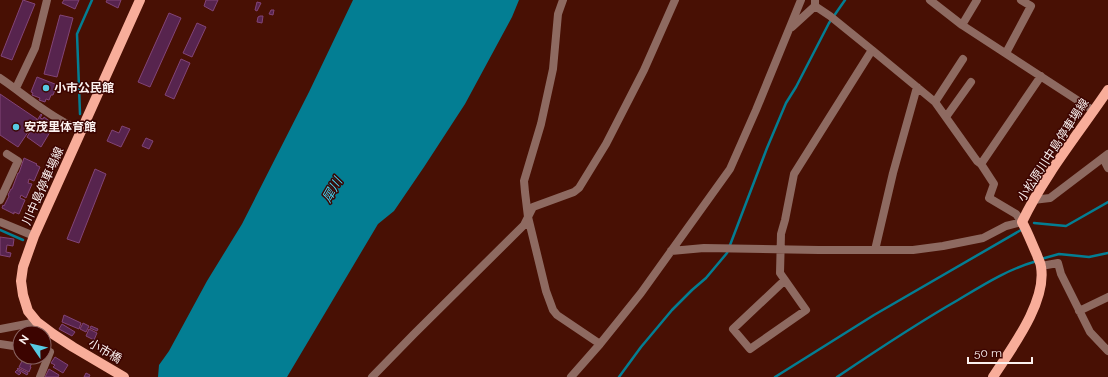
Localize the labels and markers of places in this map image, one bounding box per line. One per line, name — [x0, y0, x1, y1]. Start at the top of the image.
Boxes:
place label: 小市公民館 — [54, 81, 114, 95]
marker: 小市公民館 — [41, 83, 51, 93]
place label: 安茂里体育館 — [24, 120, 96, 134]
marker: 安茂里体育館 — [11, 122, 21, 132]

